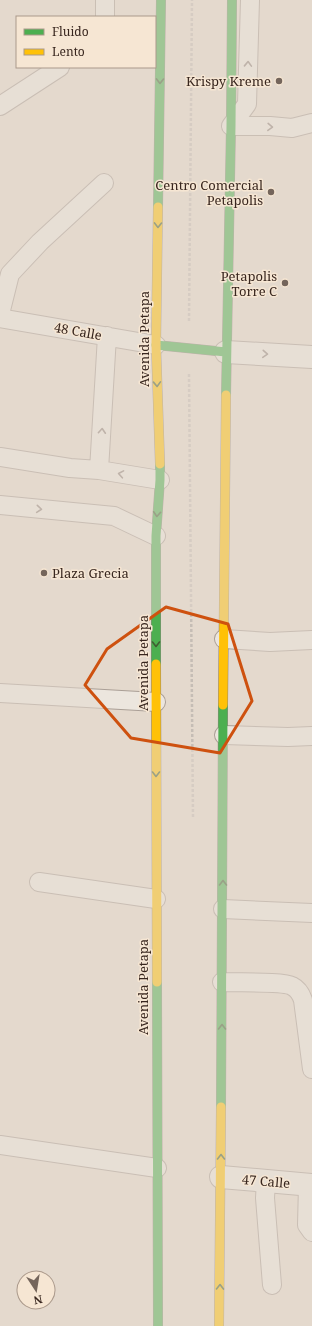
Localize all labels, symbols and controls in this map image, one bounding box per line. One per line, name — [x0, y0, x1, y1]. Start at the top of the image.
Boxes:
legend — [16, 16, 156, 68]
text: Fluido — [52, 23, 89, 40]
text: Lento — [52, 43, 85, 60]
one-way arrow — [244, 61, 252, 67]
place label: Krispy Kreme — [186, 72, 271, 90]
marker: Krispy Kreme — [274, 76, 284, 86]
one-way arrow — [156, 78, 164, 84]
one-way arrow — [267, 122, 273, 131]
place label: Centro Comercial Petapolis — [155, 176, 263, 209]
marker: Centro Comercial Petapolis — [266, 187, 276, 197]
one-way arrow — [154, 222, 162, 228]
place label: Petapolis Torre C — [221, 267, 277, 300]
marker: Petapolis Torre C — [280, 278, 290, 288]
street label: Avenida Petapa — [135, 291, 153, 387]
street label: 48 Calle — [53, 318, 103, 344]
one-way arrow — [262, 350, 268, 359]
one-way arrow — [153, 381, 161, 387]
one-way arrow — [97, 428, 106, 434]
one-way arrow — [118, 470, 124, 478]
one-way arrow — [36, 504, 42, 513]
one-way arrow — [153, 511, 162, 517]
place label: Plaza Grecia — [52, 564, 129, 582]
marker: Plaza Grecia — [39, 568, 49, 578]
street label: Avenida Petapa — [134, 615, 152, 711]
one-way arrow — [152, 641, 160, 647]
one-way arrow — [152, 771, 160, 777]
one-way arrow — [219, 880, 227, 886]
street label: Avenida Petapa — [134, 939, 152, 1035]
one-way arrow — [218, 1024, 226, 1030]
one-way arrow — [217, 1154, 225, 1160]
street label: 47 Calle — [241, 1170, 291, 1192]
north arrow — [16, 1270, 56, 1310]
one-way arrow — [216, 1284, 224, 1290]
text: N — [32, 1292, 44, 1309]

